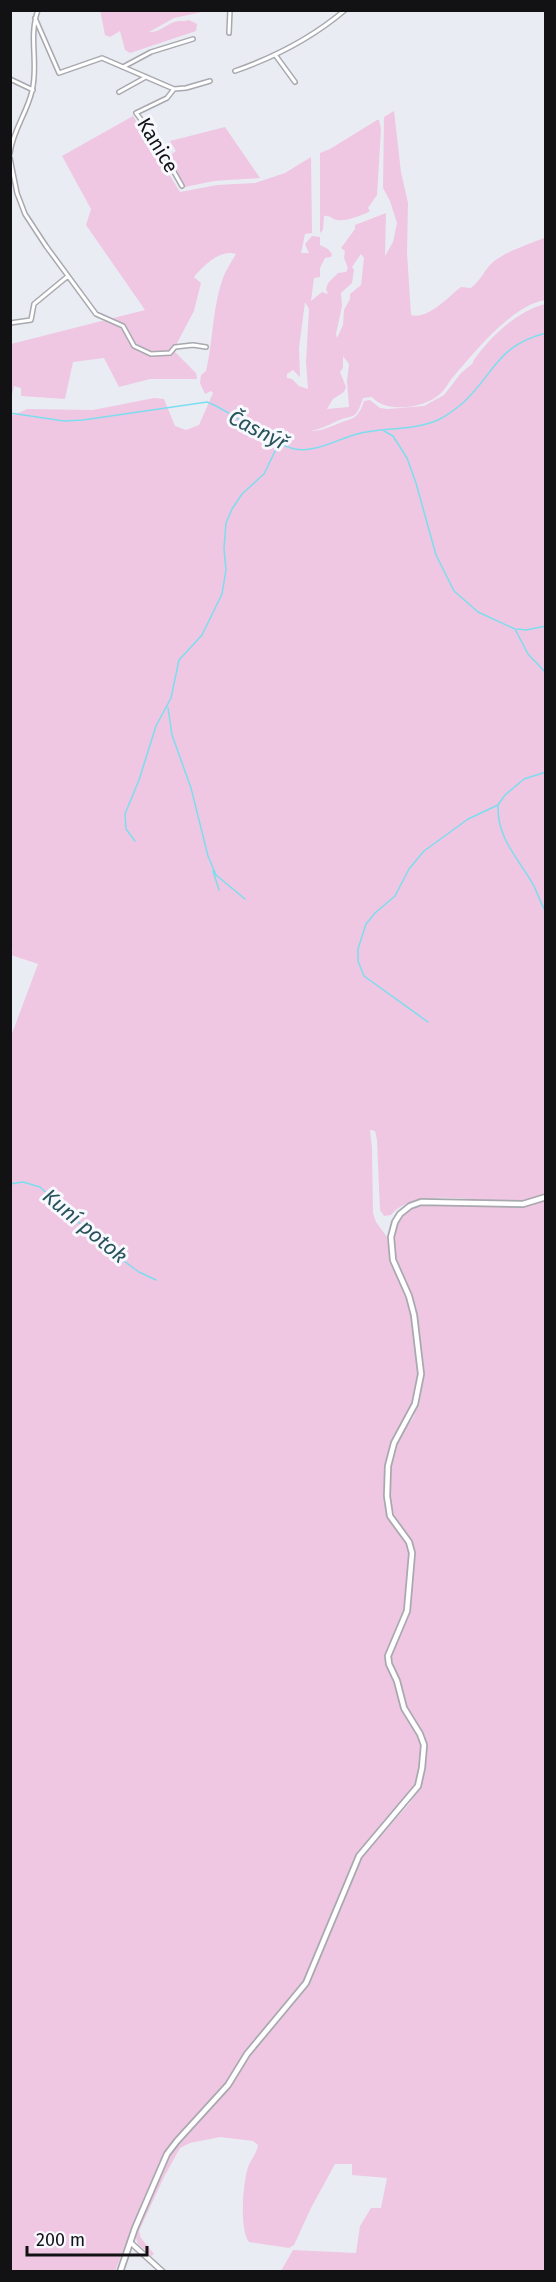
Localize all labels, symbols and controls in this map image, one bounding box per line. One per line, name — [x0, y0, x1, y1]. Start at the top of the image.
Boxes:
street label: Kanice — [132, 113, 184, 177]
water label: Časnýř — [224, 404, 294, 457]
water label: Kuní potok — [37, 1183, 133, 1269]
scale bar — [27, 2219, 147, 2257]
text: 200 m — [36, 2229, 85, 2251]

